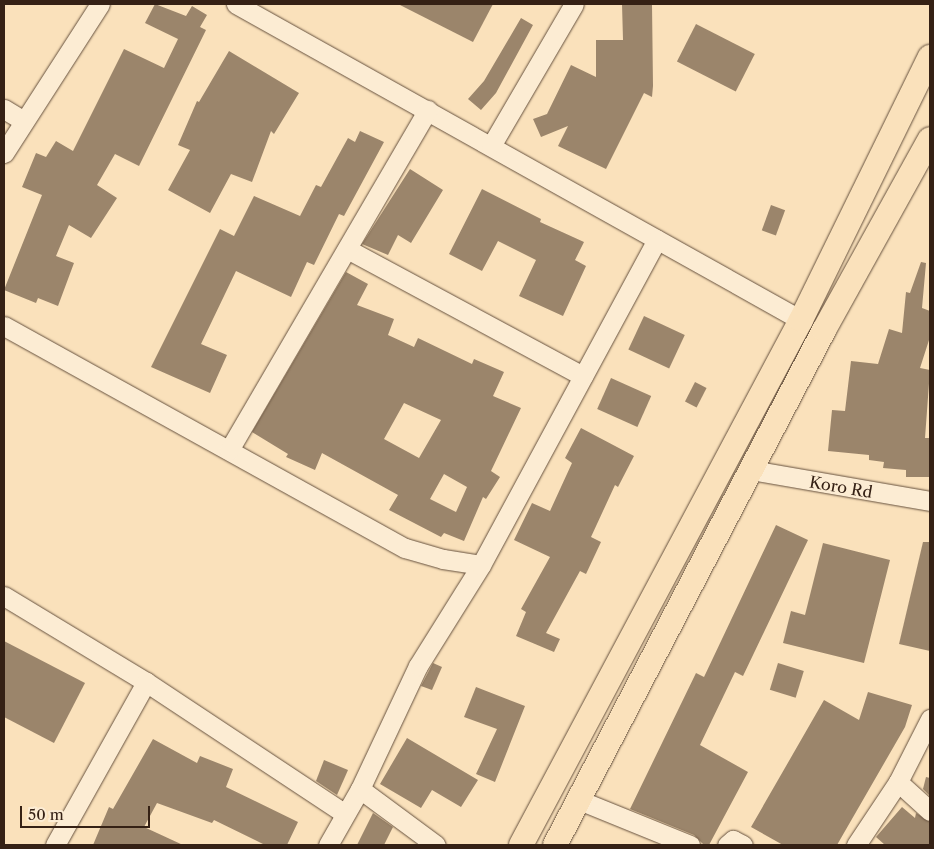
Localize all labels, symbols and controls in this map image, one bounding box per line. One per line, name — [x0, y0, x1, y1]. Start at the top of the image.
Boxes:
street label: Koro Rd — [808, 472, 874, 502]
scale bar — [22, 796, 152, 828]
text: 50 m — [28, 805, 64, 824]

